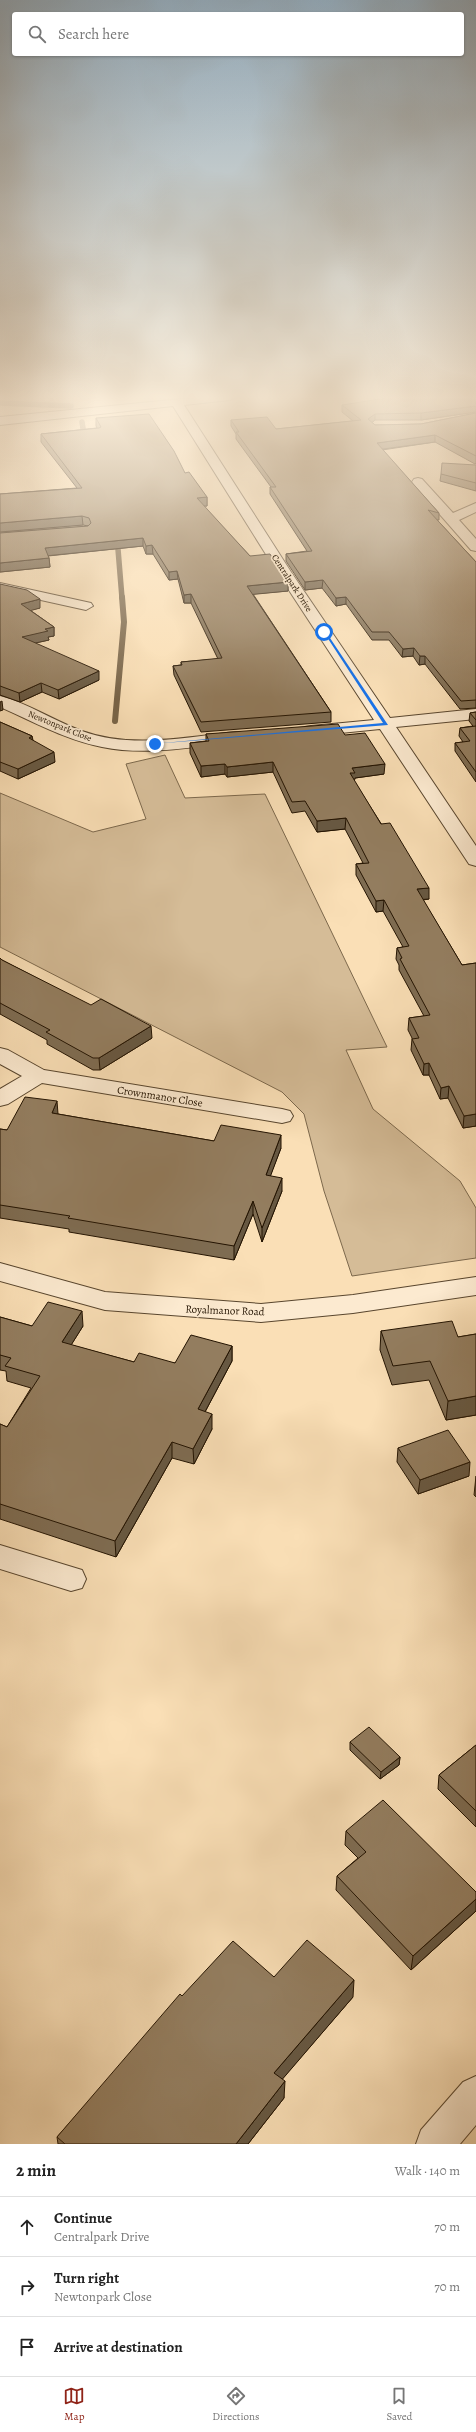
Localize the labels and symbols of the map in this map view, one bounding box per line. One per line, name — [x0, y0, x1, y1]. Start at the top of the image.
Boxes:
street label: Centralpark Drive — [269, 552, 315, 614]
route start — [315, 623, 333, 641]
street label: Newtonpark Close — [26, 708, 94, 744]
route end — [146, 735, 164, 753]
street label: Crownmanor Close — [116, 1082, 204, 1111]
street label: Royalmanor Road — [185, 1302, 265, 1319]

